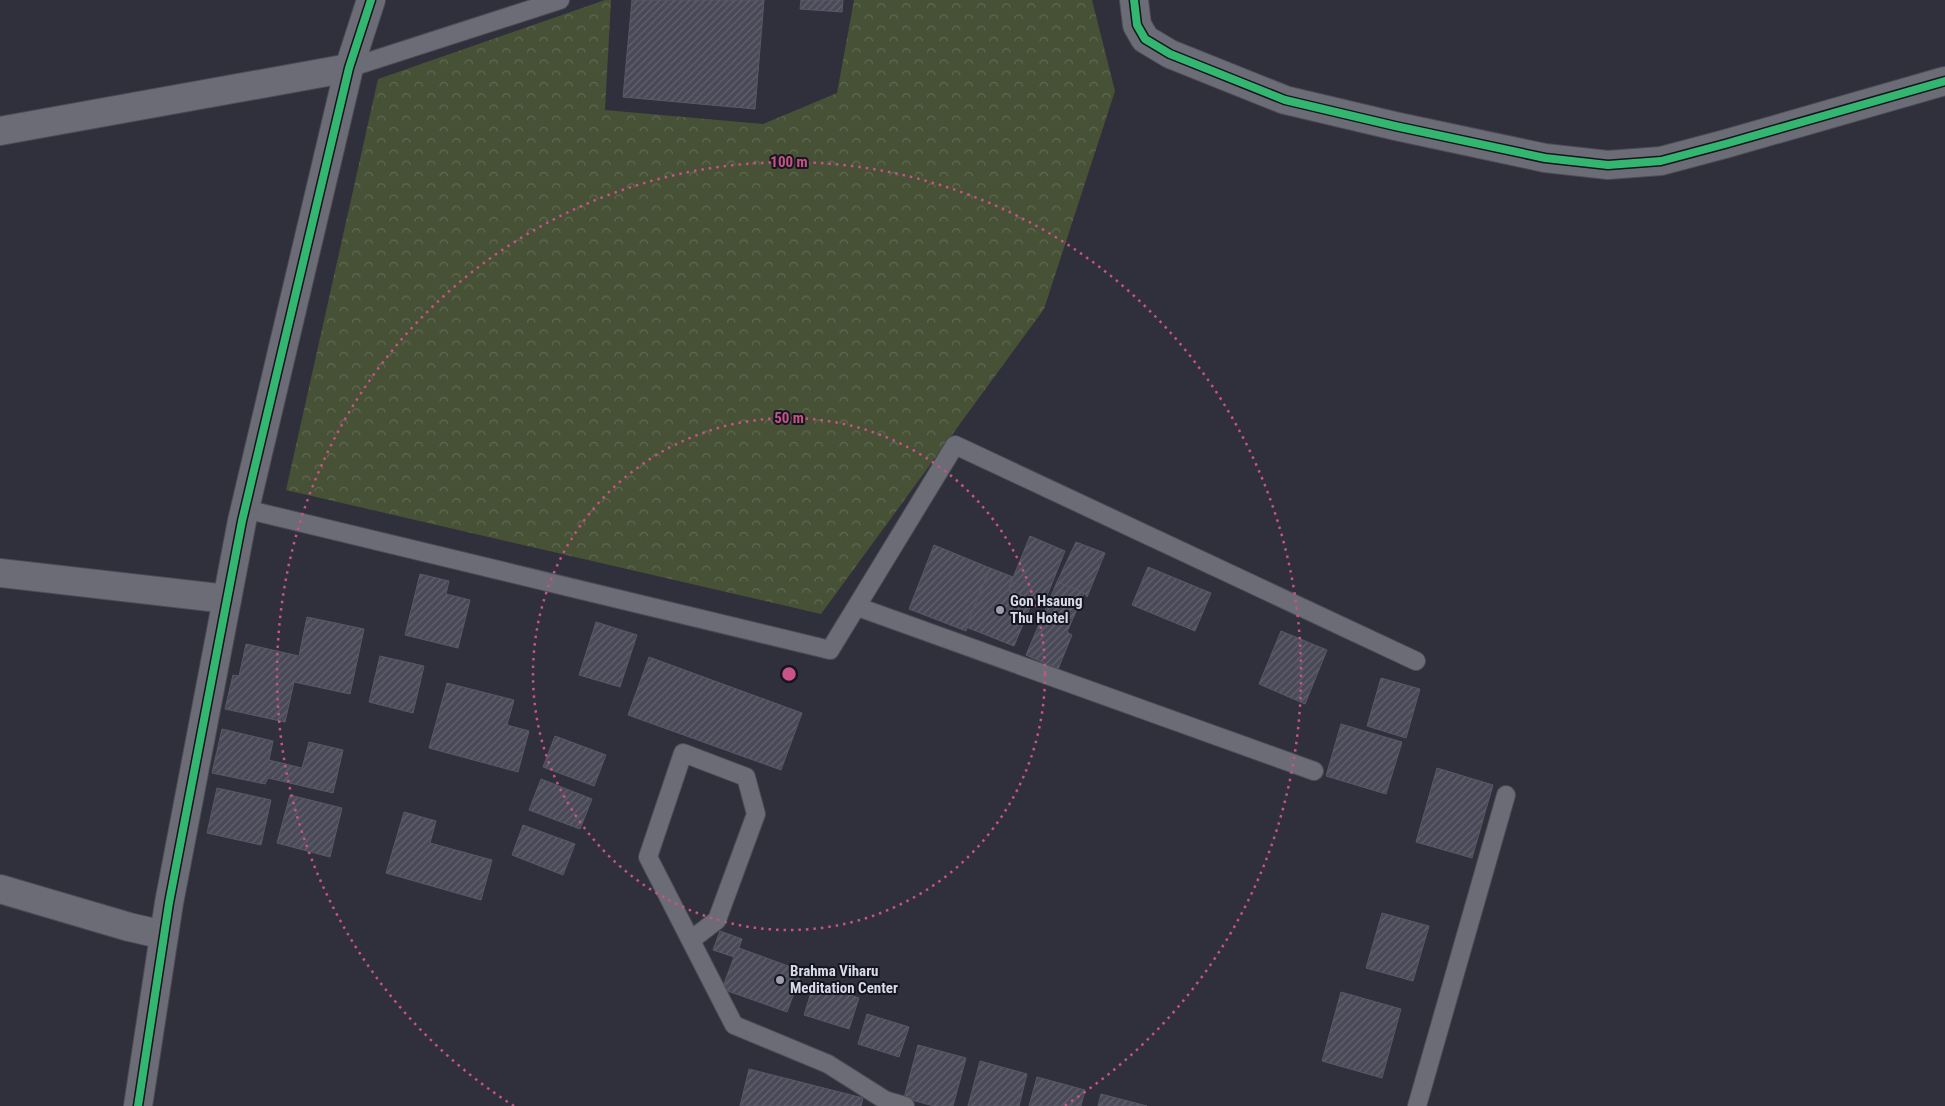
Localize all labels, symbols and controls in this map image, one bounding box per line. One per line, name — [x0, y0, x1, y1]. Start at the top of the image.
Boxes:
text: 100 m — [770, 153, 808, 171]
text: 50 m — [774, 409, 804, 427]
place label: Gon Hsaung Thu Hotel — [1010, 592, 1082, 627]
marker: Gon Hsaung Thu Hotel — [994, 604, 1006, 616]
centre of rings — [780, 665, 798, 683]
place label: Brahma Viharu Meditation Center — [790, 962, 898, 997]
marker: Brahma Viharu Meditation Center — [774, 974, 786, 986]

